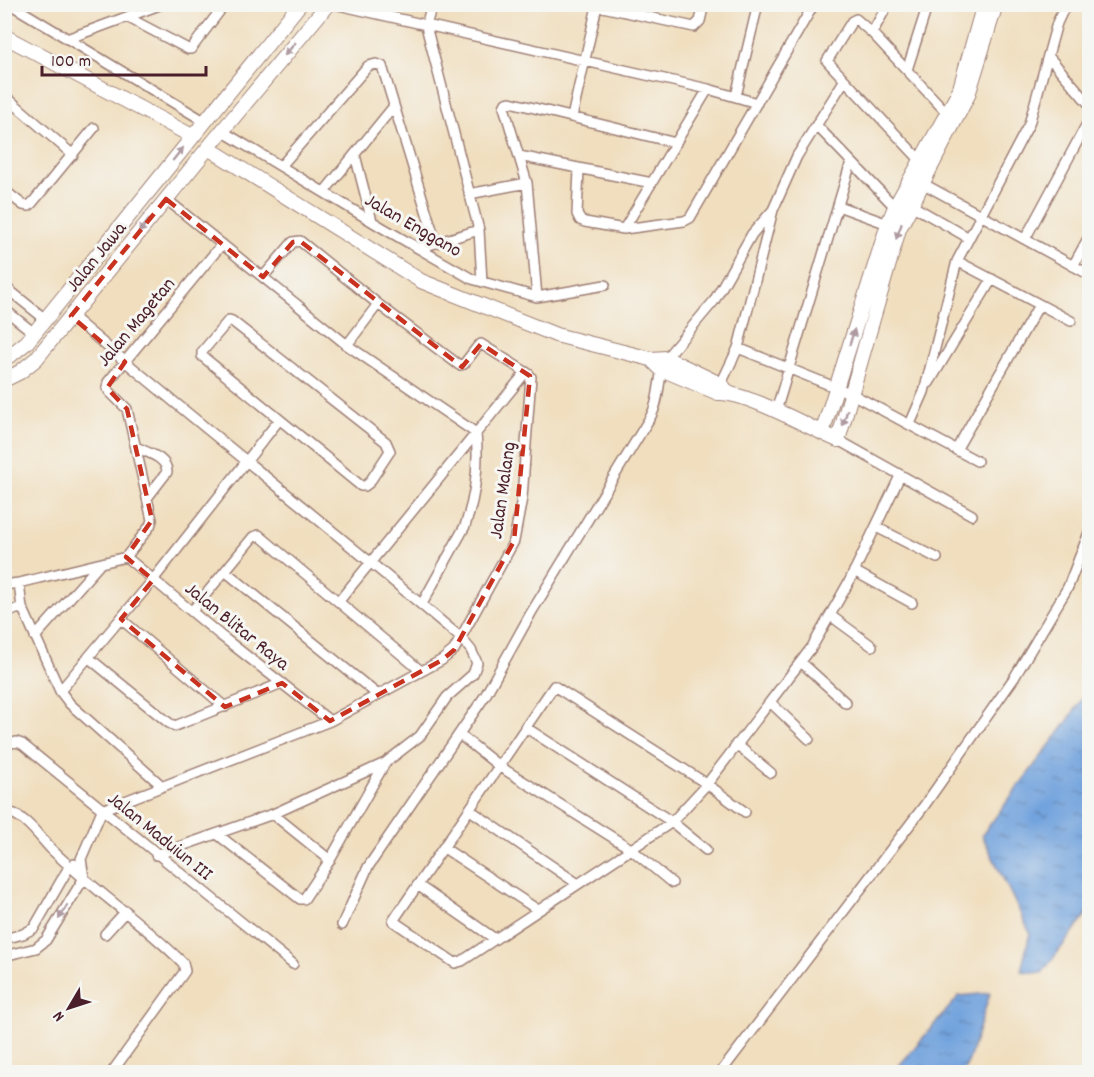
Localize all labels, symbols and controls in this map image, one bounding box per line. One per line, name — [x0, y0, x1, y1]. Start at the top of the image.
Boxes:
scale bar — [42, 39, 206, 77]
one-way arrow — [284, 41, 297, 56]
text: 100 m — [51, 50, 91, 75]
one-way arrow — [171, 146, 184, 162]
street label: Jalan Enggano — [359, 187, 466, 266]
street label: Jalan Jawa — [60, 216, 135, 299]
one-way arrow — [138, 218, 151, 233]
one-way arrow — [894, 222, 904, 240]
street label: Jalan Magetan — [91, 272, 183, 374]
one-way arrow — [848, 328, 857, 346]
one-way arrow — [839, 409, 849, 427]
street label: Jalan Malang — [483, 440, 525, 541]
street label: Jalan Blitar Raya — [178, 576, 295, 679]
street label: Jalan Maduiun III — [100, 786, 218, 889]
one-way arrow — [57, 904, 68, 920]
north arrow — [39, 978, 99, 1038]
text: N — [48, 1005, 71, 1026]

